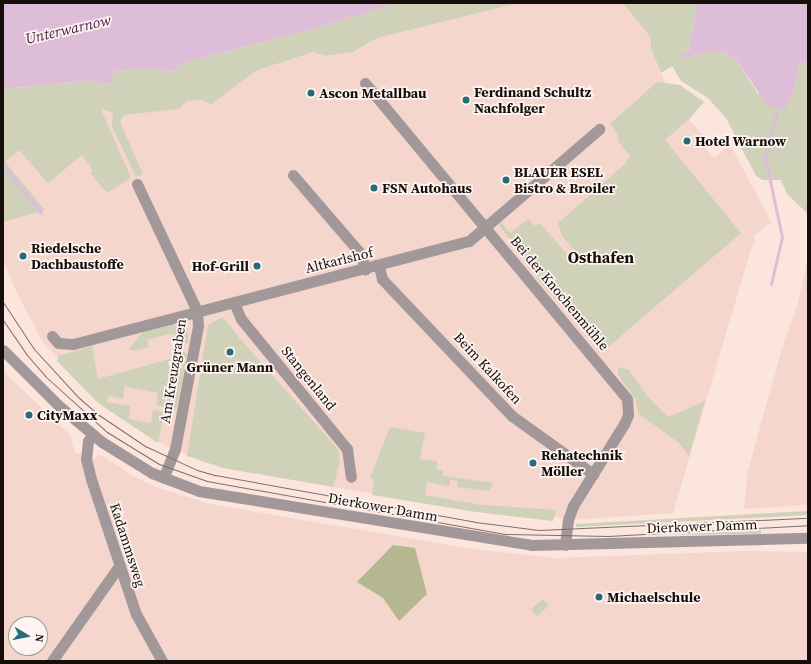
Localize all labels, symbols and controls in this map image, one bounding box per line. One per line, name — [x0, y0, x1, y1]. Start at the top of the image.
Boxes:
water label: Unterwarnow — [24, 10, 112, 48]
place label: Ferdinand Schultz Nachfolger — [474, 84, 591, 116]
place label: Ascon Metallbau — [319, 85, 427, 101]
marker: Ascon Metallbau — [306, 88, 316, 98]
marker: Ferdinand Schultz Nachfolger — [461, 95, 471, 105]
place label: Hotel Warnow — [695, 133, 787, 149]
marker: Hotel Warnow — [682, 136, 692, 146]
place label: BLAUER ESEL Bistro & Broiler — [514, 164, 615, 196]
marker: BLAUER ESEL Bistro & Broiler — [501, 175, 511, 185]
place label: FSN Autohaus — [382, 180, 472, 196]
marker: FSN Autohaus — [369, 183, 379, 193]
street label: Bei der Knochenmühle — [507, 232, 613, 354]
place label: Riedelsche Dachbaustoffe — [31, 240, 124, 272]
street label: Altkarlshof — [303, 243, 375, 277]
district label: Osthafen — [568, 247, 634, 267]
marker: Riedelsche Dachbaustoffe — [18, 251, 28, 261]
place label: Hof-Grill — [192, 258, 249, 274]
marker: Hof-Grill — [252, 261, 262, 271]
street label: Am Kreuzgraben — [156, 317, 190, 425]
street label: Beim Kalkofen — [451, 329, 525, 407]
street label: Stangenland — [278, 343, 340, 413]
marker: Grüner Mann — [225, 347, 235, 357]
place label: Grüner Mann — [187, 359, 273, 375]
place label: CityMaxx — [37, 407, 97, 423]
marker: CityMaxx — [24, 410, 34, 420]
place label: Rehatechnik Möller — [541, 447, 623, 480]
marker: Rehatechnik Möller — [528, 458, 538, 468]
street label: Dierkower Damm — [327, 489, 439, 525]
street label: Kadammsweg — [107, 501, 149, 589]
street label: Dierkower Damm — [646, 516, 758, 536]
place label: Michaelschule — [607, 589, 700, 605]
marker: Michaelschule — [594, 592, 604, 602]
north arrow — [8, 616, 48, 656]
text: N — [31, 633, 47, 643]

